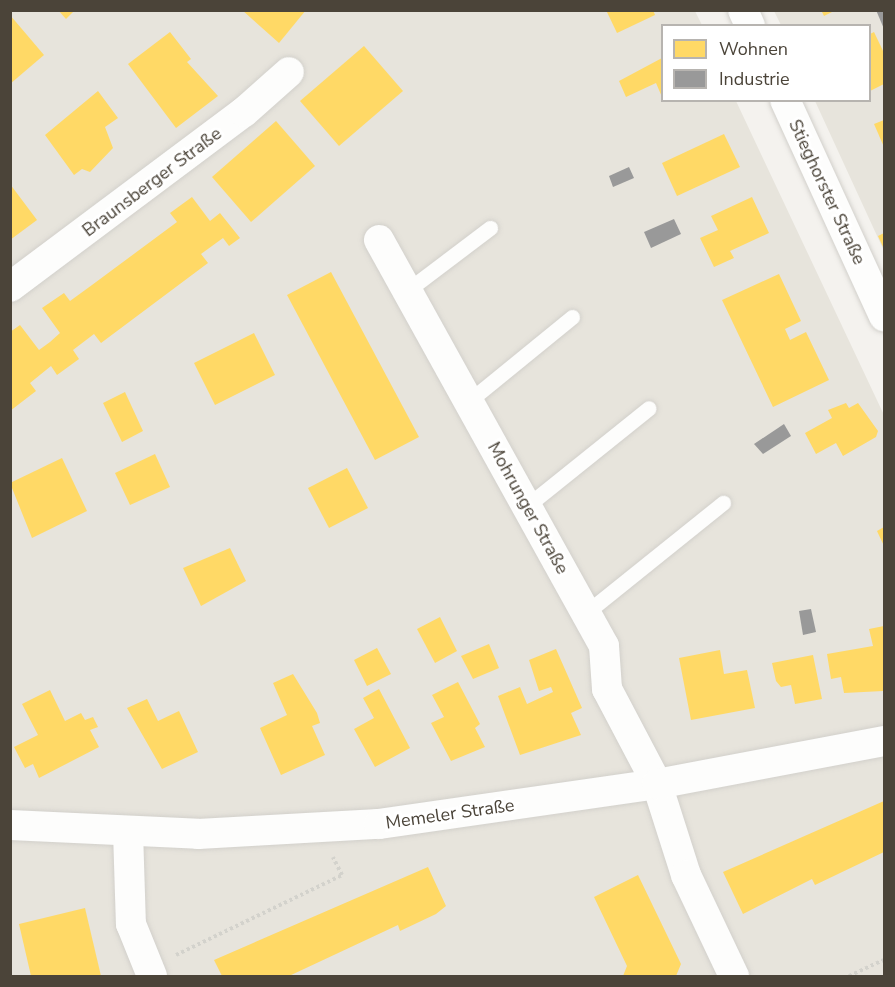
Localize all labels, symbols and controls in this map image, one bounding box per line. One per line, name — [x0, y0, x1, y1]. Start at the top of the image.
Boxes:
legend — [661, 24, 871, 102]
text: Wohnen — [719, 37, 788, 61]
text: Industrie — [719, 67, 790, 91]
street label: Stieghorster Straße — [784, 116, 870, 268]
street label: Braunsberger Straße — [78, 123, 226, 241]
street label: Mohrunger Straße — [483, 438, 573, 578]
street label: Memeler Straße — [384, 794, 516, 834]

